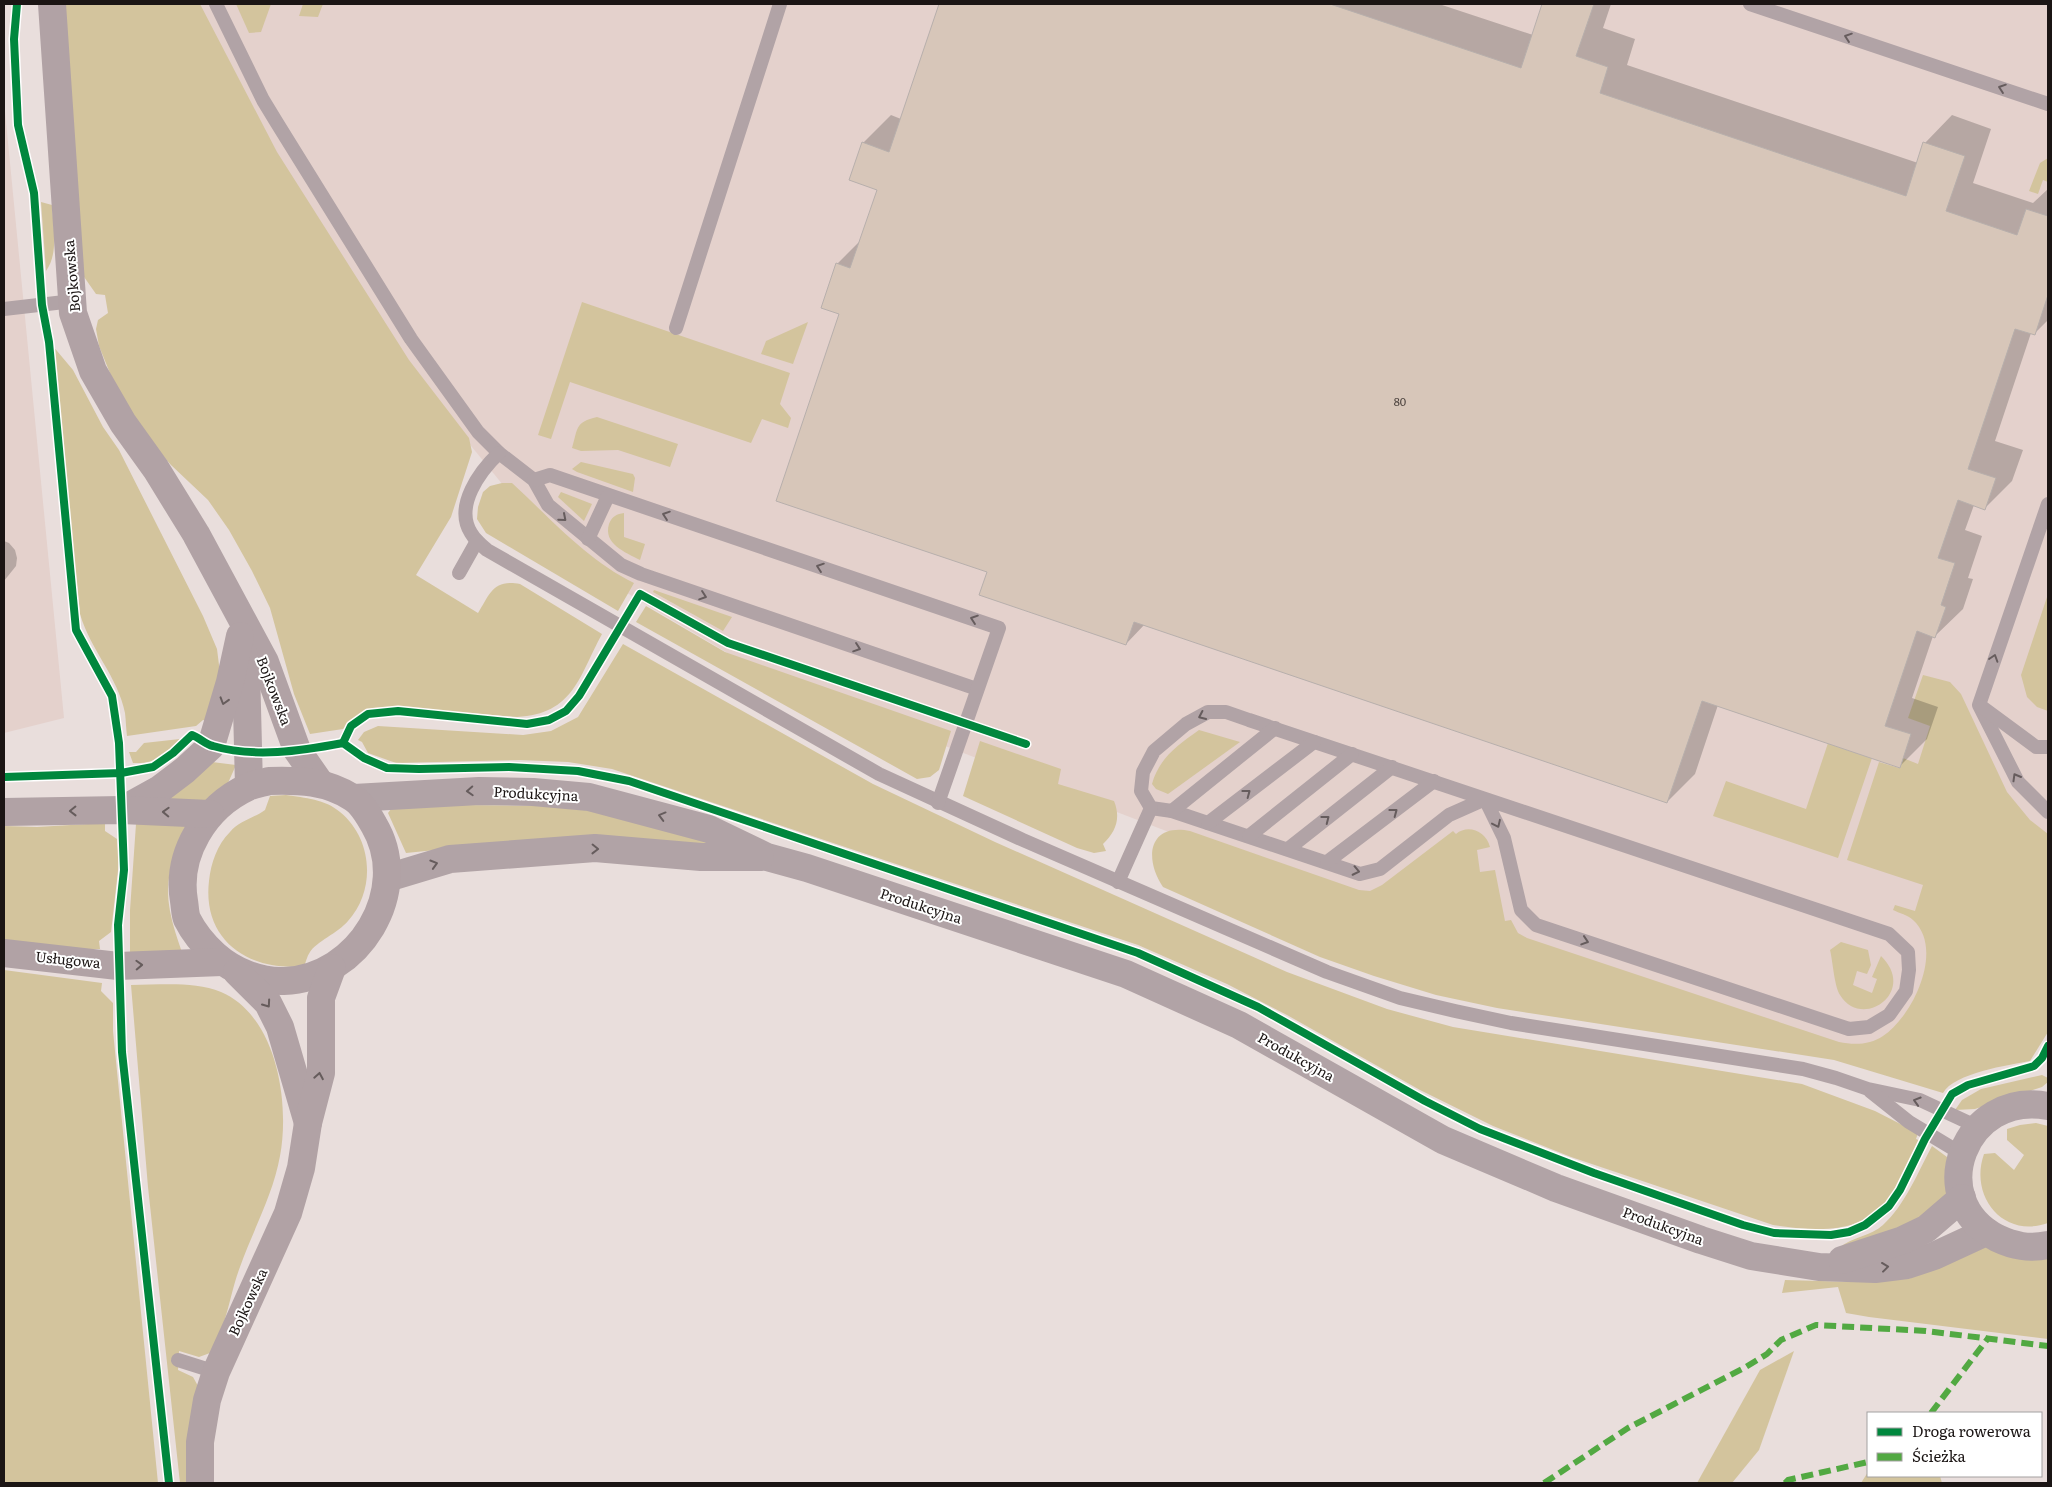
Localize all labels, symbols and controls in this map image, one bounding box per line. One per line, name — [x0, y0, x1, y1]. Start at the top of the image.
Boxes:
one-way arrow — [1844, 32, 1853, 42]
one-way arrow — [1998, 84, 2007, 94]
street label: Bojkowska — [58, 239, 84, 313]
house number: 80 — [1394, 393, 1406, 409]
one-way arrow — [663, 511, 671, 521]
one-way arrow — [557, 512, 566, 521]
one-way arrow — [817, 563, 825, 573]
one-way arrow — [698, 590, 707, 600]
one-way arrow — [970, 615, 979, 625]
one-way arrow — [852, 642, 861, 652]
street label: Bojkowska — [253, 653, 297, 728]
one-way arrow — [1989, 655, 1999, 663]
one-way arrow — [219, 696, 229, 704]
one-way arrow — [1198, 710, 1207, 720]
one-way arrow — [2012, 773, 2022, 782]
street label: Produkcyjna — [493, 781, 579, 805]
one-way arrow — [466, 786, 474, 797]
one-way arrow — [1241, 790, 1251, 799]
one-way arrow — [69, 806, 76, 816]
one-way arrow — [162, 807, 170, 817]
one-way arrow — [1388, 809, 1397, 817]
one-way arrow — [658, 811, 667, 822]
one-way arrow — [1320, 817, 1329, 825]
one-way arrow — [1491, 819, 1501, 828]
one-way arrow — [592, 844, 600, 854]
one-way arrow — [429, 859, 438, 869]
one-way arrow — [1351, 865, 1360, 876]
street label: Produkcyjna — [878, 882, 965, 928]
one-way arrow — [1580, 936, 1588, 946]
street label: Usługowa — [34, 946, 102, 972]
one-way arrow — [136, 960, 144, 970]
one-way arrow — [261, 998, 270, 1008]
street label: Produkcyjna — [1254, 1027, 1339, 1086]
one-way arrow — [314, 1071, 324, 1080]
one-way arrow — [1914, 1096, 1922, 1106]
street label: Produkcyjna — [1620, 1201, 1707, 1249]
one-way arrow — [1882, 1262, 1890, 1273]
street label: Bojkowska — [223, 1264, 272, 1339]
legend — [1867, 1412, 2042, 1477]
text: Droga rowerowa — [1912, 1419, 2032, 1442]
text: Ścieżka — [1912, 1444, 1967, 1467]

